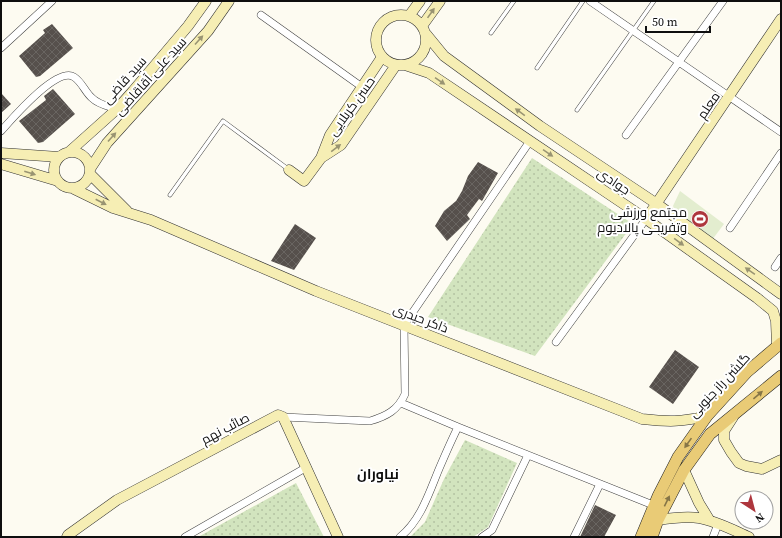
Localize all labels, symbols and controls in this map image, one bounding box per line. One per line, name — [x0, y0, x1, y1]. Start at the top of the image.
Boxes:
one-way arrow — [427, 8, 435, 19]
scale bar — [646, 8, 710, 34]
text: 50 m — [652, 14, 678, 30]
street label: سید علی آقاقاضی — [111, 34, 190, 119]
one-way arrow — [195, 35, 204, 46]
street label: سید قاضی — [99, 53, 150, 108]
street label: حسن کربلایی — [324, 73, 379, 139]
one-way arrow — [435, 77, 446, 84]
street label: معلم — [693, 88, 724, 123]
one-way arrow — [515, 108, 526, 116]
one-way arrow — [108, 132, 117, 142]
one-way arrow — [331, 144, 342, 152]
one-way arrow — [543, 149, 554, 157]
street label: جوادی — [594, 164, 633, 199]
one-way arrow — [24, 170, 36, 176]
one-way arrow — [95, 199, 106, 205]
place label: مجتمع ورزشی وتفریحی پالادیوم — [597, 204, 687, 237]
sports icon: مجتمع ورزشی وتفریحی پالادیوم — [690, 209, 710, 229]
one-way arrow — [674, 238, 684, 246]
one-way arrow — [745, 267, 755, 275]
street label: ذاکر حیدری — [391, 300, 451, 337]
street label: گلشن راز جنوبی — [685, 349, 754, 421]
one-way arrow — [753, 390, 763, 399]
street label: صائب نهم — [198, 409, 253, 449]
one-way arrow — [684, 438, 692, 448]
district label: نیاوران — [357, 464, 399, 484]
north arrow — [734, 490, 774, 530]
one-way arrow — [664, 495, 670, 507]
text: N — [752, 509, 767, 526]

